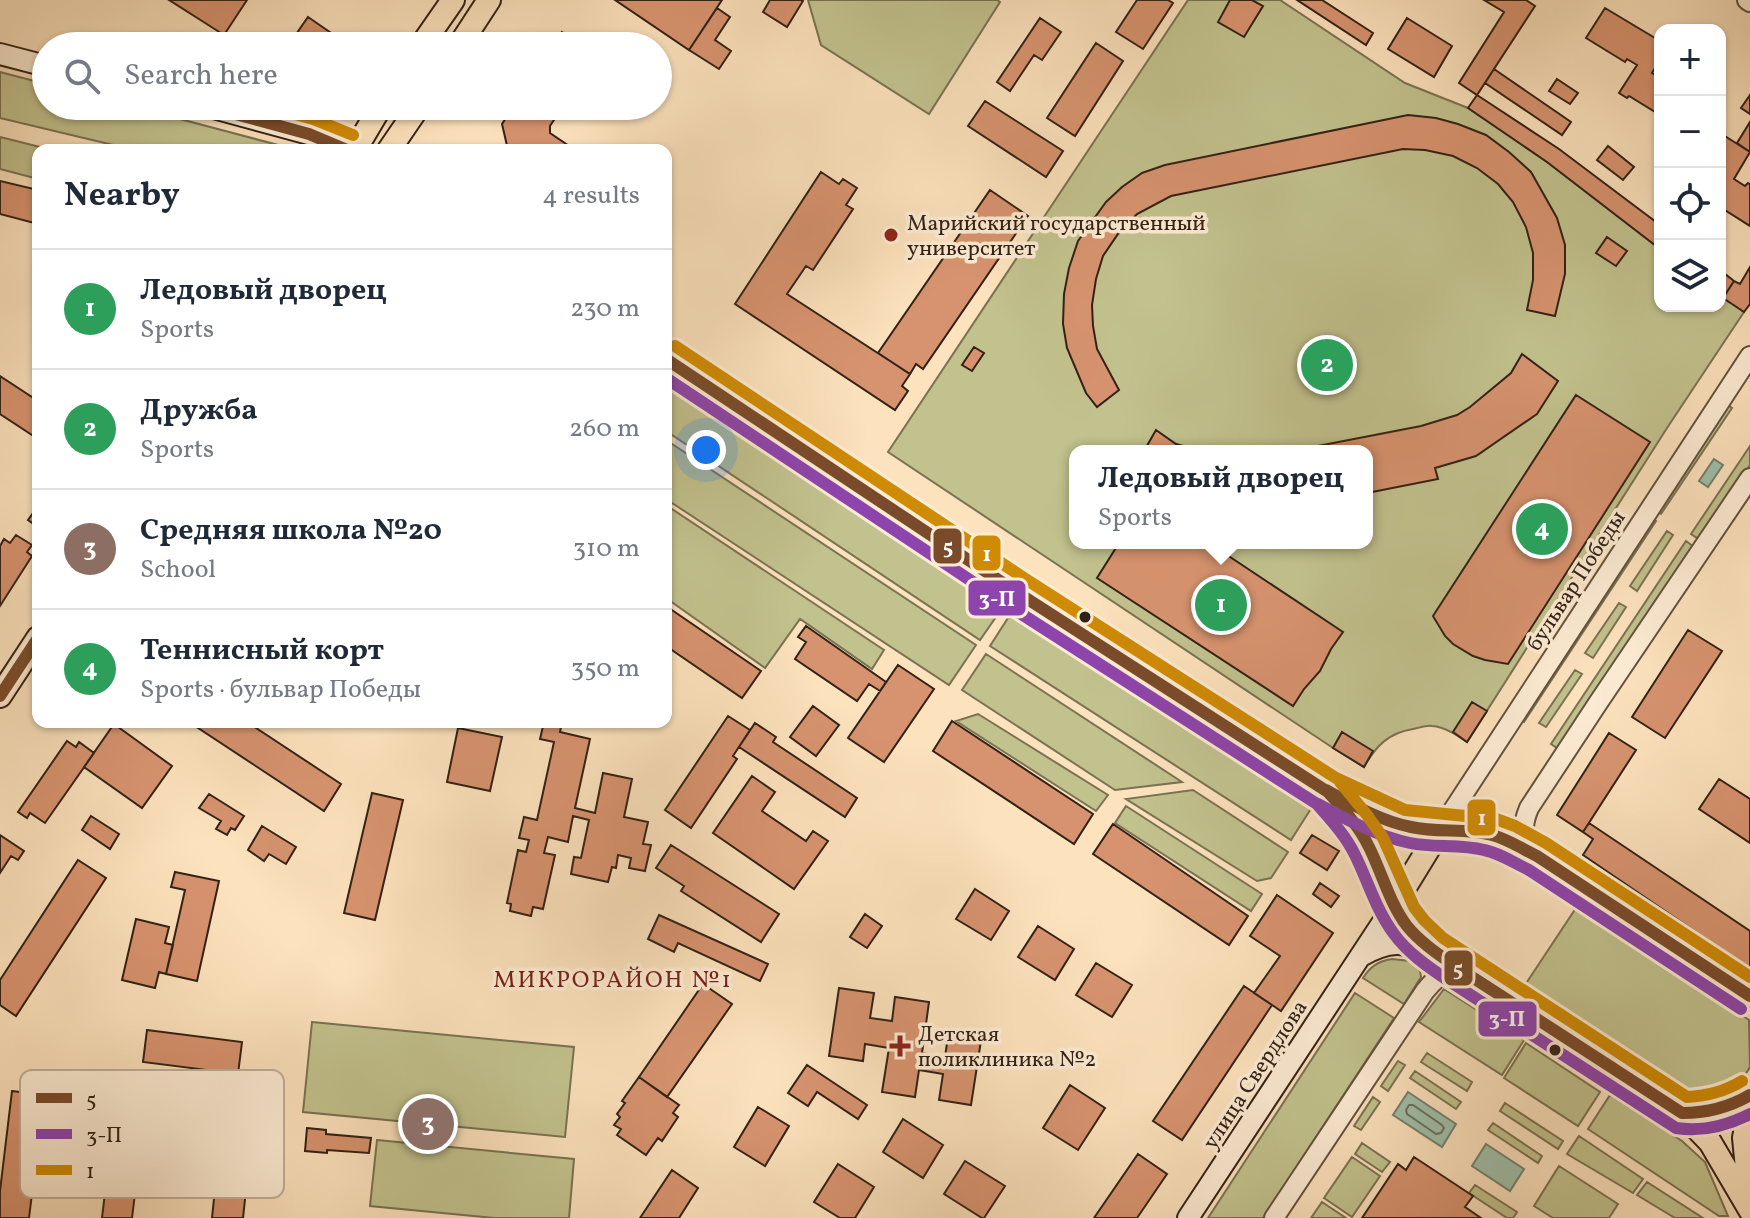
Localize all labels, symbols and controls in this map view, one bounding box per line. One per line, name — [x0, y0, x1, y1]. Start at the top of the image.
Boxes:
map controls — [1654, 24, 1726, 312]
button: + — [1654, 24, 1726, 96]
search box — [32, 32, 672, 120]
icon: search — [60, 54, 104, 98]
text: Search here — [124, 55, 278, 97]
button: − — [1654, 96, 1726, 168]
button: locate — [1654, 168, 1726, 240]
text: Nearby — [64, 173, 180, 220]
text: 4 results — [542, 178, 640, 214]
place label: Марийский государственный университет — [907, 209, 1206, 265]
marker: Марийский государственный университет — [882, 226, 900, 244]
button: layers — [1654, 240, 1726, 312]
text: Ледовый дворец — [140, 270, 387, 312]
text: 1 — [85, 291, 95, 327]
text: 230 m — [570, 291, 640, 327]
text: Sports — [140, 312, 214, 348]
pin: 2 — [1301, 335, 1353, 395]
text: Дружба — [140, 390, 258, 432]
text: 2 — [83, 411, 97, 447]
text: 260 m — [569, 411, 640, 447]
your location — [686, 430, 726, 470]
text: Sports — [140, 432, 214, 468]
popup — [1069, 445, 1373, 549]
text: Ледовый дворец — [1098, 458, 1344, 500]
pin: 4 — [1516, 499, 1568, 559]
text: Sports — [1098, 500, 1172, 536]
street label: бульвар Победы — [1520, 505, 1634, 658]
text: Средняя школа №20 — [140, 510, 442, 552]
line badge: 5 — [932, 527, 963, 565]
text: 3 — [83, 531, 97, 567]
text: 310 m — [573, 531, 640, 567]
text: 5 — [943, 533, 953, 564]
line badge: 1 — [971, 534, 1002, 572]
text: 1 — [983, 540, 991, 571]
text: School — [140, 552, 216, 588]
pin: 1 — [1195, 575, 1247, 635]
line badge: 3-П — [967, 579, 1027, 617]
text: 3-П — [979, 585, 1015, 616]
unlabelled marker — [1077, 609, 1093, 625]
text: Теннисный корт — [140, 630, 384, 672]
text: 4 — [82, 651, 98, 687]
text: 350 m — [571, 651, 640, 687]
text: Sports · бульвар Победы — [140, 672, 421, 708]
line badge: 1 — [1466, 798, 1497, 837]
text: 1 — [1478, 804, 1486, 835]
line badge: 5 — [1443, 949, 1474, 987]
text: 5 — [1453, 955, 1463, 986]
district label: МИКРОРАЙОН №1 — [493, 964, 733, 998]
street label: улица Свердлова — [1196, 995, 1316, 1156]
line badge: 3-П — [1477, 1000, 1538, 1038]
text: 3-П — [1489, 1005, 1525, 1036]
place label: Детская поликлиника №2 — [918, 1020, 1096, 1076]
marker: Детская поликлиника №2 — [889, 1035, 911, 1057]
unlabelled marker — [1547, 1042, 1563, 1058]
legend — [20, 1070, 284, 1198]
text: 5 — [86, 1085, 97, 1116]
pin: 3 — [402, 1094, 454, 1154]
text: 3-П — [86, 1121, 122, 1152]
text: 1 — [86, 1157, 95, 1188]

